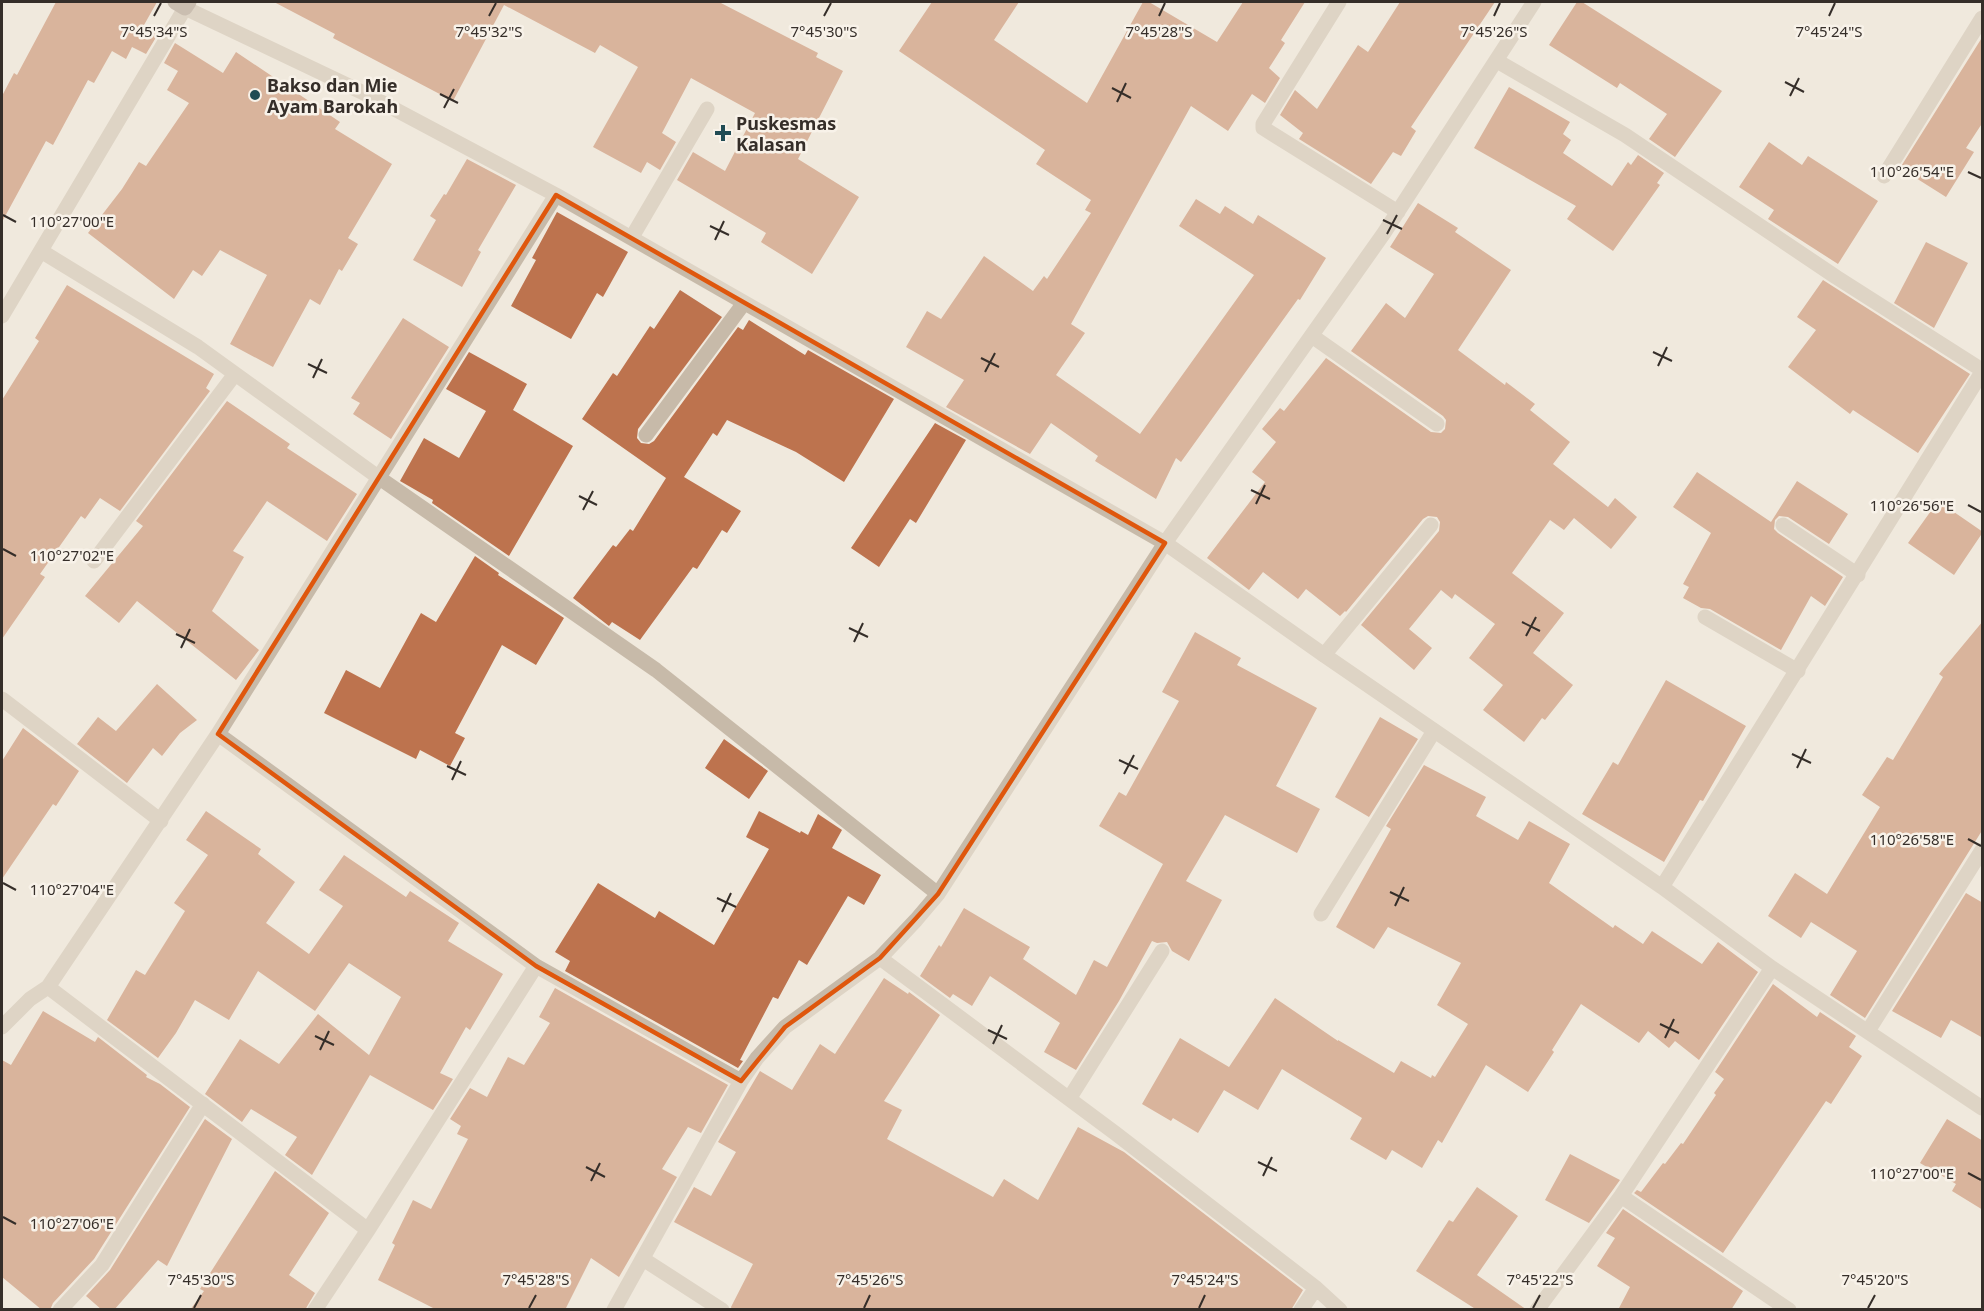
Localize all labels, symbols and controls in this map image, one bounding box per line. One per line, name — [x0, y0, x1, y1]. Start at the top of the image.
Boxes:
text: 7°45'34"S — [120, 21, 188, 41]
text: 7°45'32"S — [455, 21, 523, 41]
text: 7°45'30"S — [790, 21, 858, 41]
text: 7°45'28"S — [1125, 21, 1193, 41]
text: 7°45'26"S — [1460, 21, 1528, 41]
text: 7°45'24"S — [1795, 21, 1863, 41]
place label: Bakso dan Mie Ayam Barokah — [267, 73, 398, 118]
marker: Bakso dan Mie Ayam Barokah — [248, 88, 262, 102]
place label: Puskesmas Kalasan — [736, 111, 836, 156]
marker: Puskesmas Kalasan — [714, 124, 732, 142]
text: 110°26'54"E — [1870, 161, 1954, 181]
text: 110°27'00"E — [30, 211, 114, 231]
text: 110°26'56"E — [1870, 495, 1954, 515]
text: 110°27'02"E — [30, 545, 114, 565]
text: 110°26'58"E — [1870, 829, 1954, 849]
text: 110°27'04"E — [30, 879, 114, 899]
text: 110°27'00"E — [1870, 1163, 1954, 1183]
text: 110°27'06"E — [30, 1213, 114, 1233]
text: 7°45'30"S — [167, 1269, 235, 1289]
text: 7°45'28"S — [502, 1269, 570, 1289]
text: 7°45'26"S — [836, 1269, 904, 1289]
text: 7°45'24"S — [1171, 1269, 1239, 1289]
text: 7°45'22"S — [1506, 1269, 1574, 1289]
text: 7°45'20"S — [1841, 1269, 1909, 1289]

